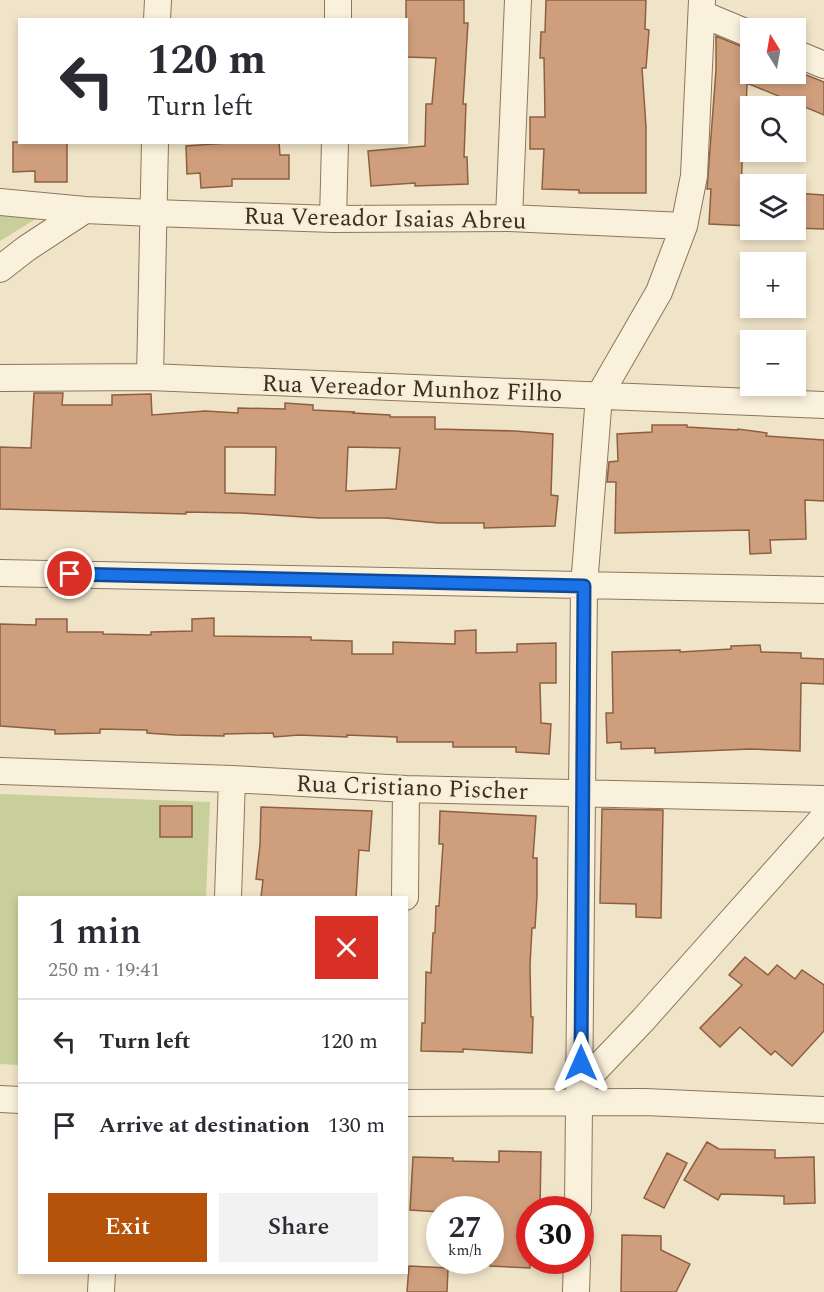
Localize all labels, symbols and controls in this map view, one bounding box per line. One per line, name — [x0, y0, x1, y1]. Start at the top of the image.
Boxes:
north arrow — [740, 18, 806, 84]
map controls — [740, 18, 806, 396]
text: 120 m — [147, 29, 266, 92]
icon: left — [48, 42, 126, 120]
text: Turn left — [147, 86, 253, 128]
button: search — [740, 96, 806, 162]
button: layers — [740, 174, 806, 240]
street label: Rua Vereador Isaias Abreu — [243, 199, 527, 239]
button: + — [740, 252, 806, 318]
button: − — [740, 330, 806, 396]
street label: Rua Vereador Munhoz Filho — [261, 366, 563, 412]
pin — [44, 548, 95, 599]
icon: arrive — [53, 557, 86, 590]
street label: Rua Cristiano Pischer — [295, 766, 529, 810]
text: 1 min — [48, 905, 141, 960]
button: close — [315, 916, 378, 979]
text: 250 m · 19:41 — [48, 955, 160, 985]
icon: left — [48, 1025, 81, 1058]
text: Turn left — [99, 1025, 191, 1058]
text: 120 m — [321, 1025, 378, 1058]
position arrow — [549, 1031, 613, 1095]
icon: arrive — [48, 1109, 81, 1142]
text: Arrive at destination — [99, 1109, 310, 1142]
text: 130 m — [328, 1109, 385, 1142]
button: Exit — [48, 1193, 207, 1262]
button: Share — [219, 1193, 378, 1262]
speed limit sign: 30 — [516, 1196, 594, 1274]
text: 27 — [448, 1205, 482, 1251]
text: km/h — [448, 1239, 482, 1262]

